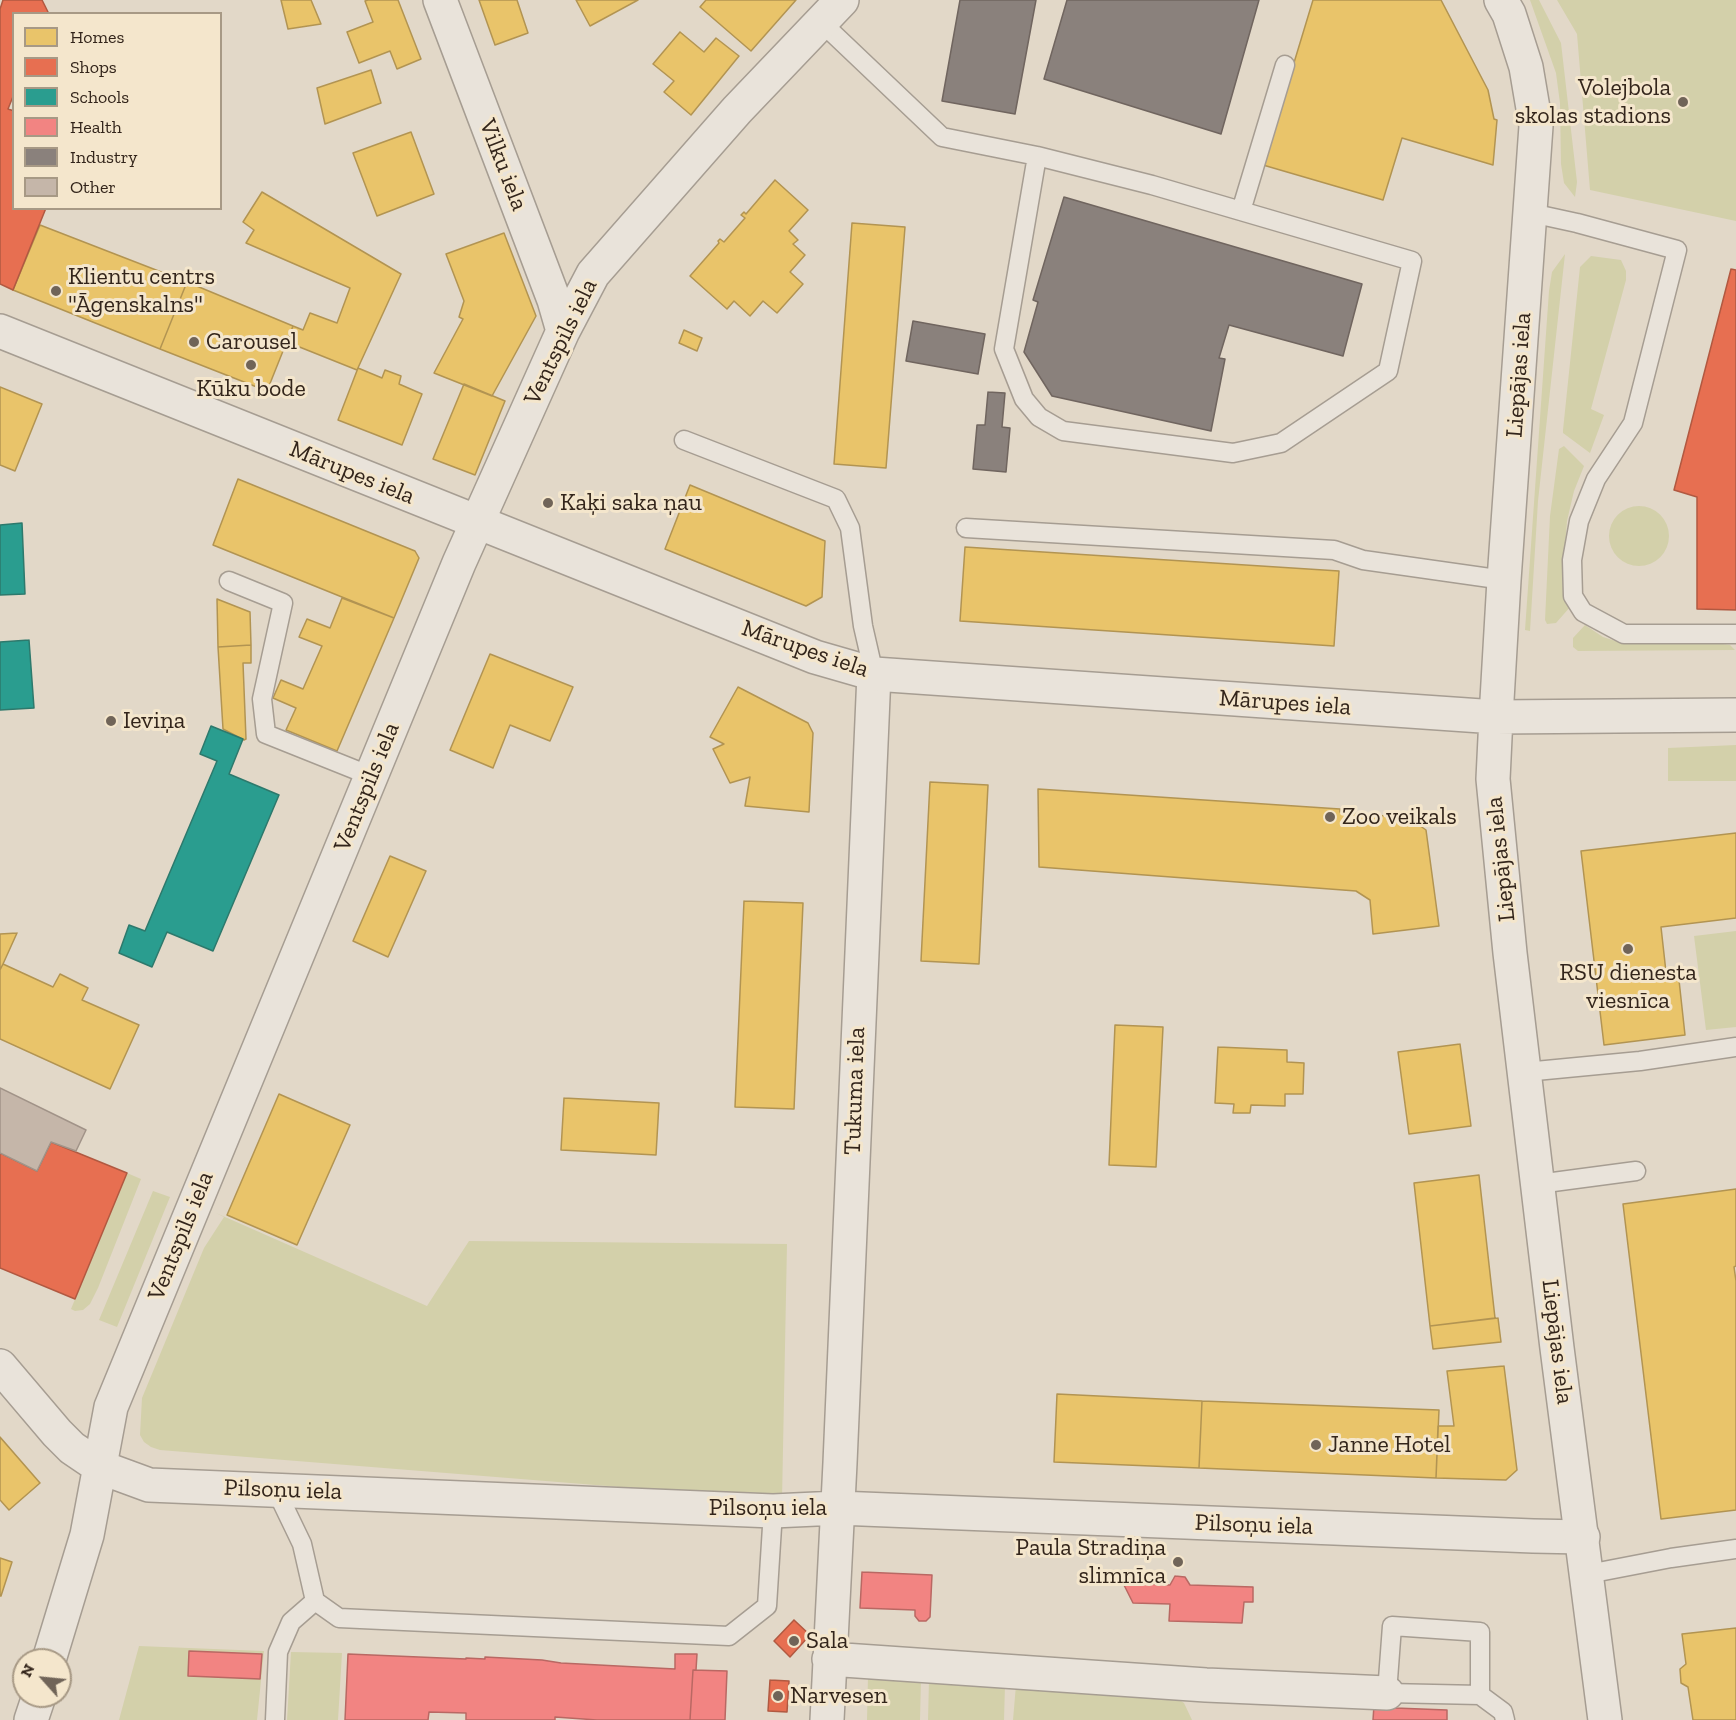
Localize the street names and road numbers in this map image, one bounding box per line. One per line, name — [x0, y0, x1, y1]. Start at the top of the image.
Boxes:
street label: Vilku iela — [472, 115, 534, 215]
street label: Ventspils iela — [518, 274, 604, 410]
street label: Liepājas iela — [1500, 311, 1538, 439]
street label: Mārupes iela — [285, 435, 419, 511]
street label: Mārupes iela — [738, 614, 872, 684]
street label: Mārupes iela — [1218, 684, 1352, 722]
street label: Ventspils iela — [328, 718, 406, 856]
street label: Liepājas iela — [1480, 795, 1522, 923]
street label: Tukuma iela — [838, 1027, 872, 1155]
street label: Ventspils iela — [142, 1167, 220, 1305]
street label: Liepājas iela — [1535, 1278, 1579, 1406]
street label: Pilsoņu iela — [223, 1474, 343, 1506]
street label: Pilsoņu iela — [709, 1494, 827, 1522]
street label: Pilsoņu iela — [1194, 1509, 1314, 1541]

